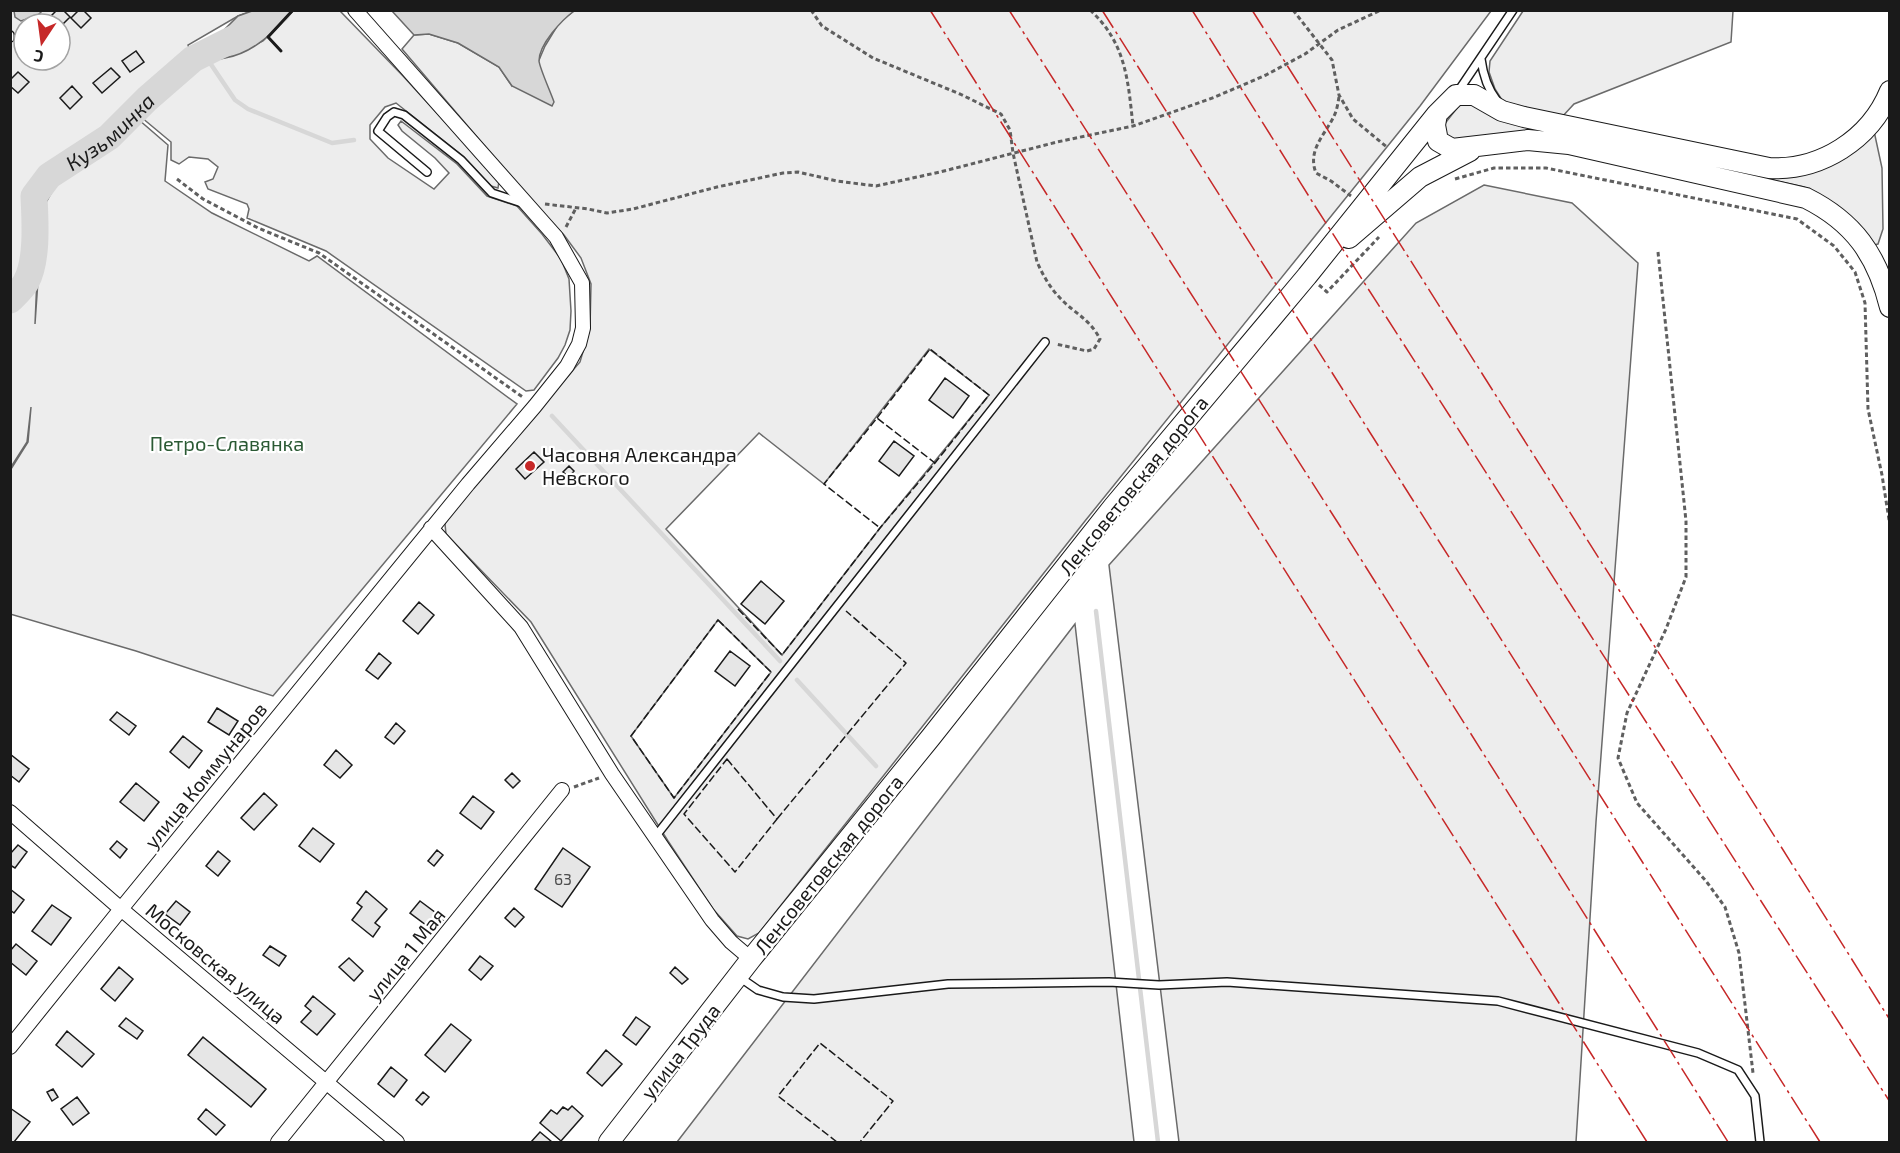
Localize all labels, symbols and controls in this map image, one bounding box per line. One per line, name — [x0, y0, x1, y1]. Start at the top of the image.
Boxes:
north arrow — [12, 12, 72, 72]
text: С — [32, 47, 45, 67]
water label: Кузьминка — [60, 87, 159, 175]
street label: Ленсоветовская дорога — [1053, 391, 1213, 579]
park label: Петро-Славянка — [150, 431, 304, 455]
place label: Часовня Александра Невского — [542, 442, 737, 489]
marker: Часовня Александра Невского — [523, 459, 537, 473]
street label: улица Коммунаров — [139, 697, 272, 854]
street label: Ленсоветовская дорога — [748, 770, 908, 958]
house number: 63 — [554, 869, 572, 888]
street label: Московская улица — [141, 898, 291, 1029]
street label: улица 1 Мая — [360, 903, 450, 1006]
street label: улица Труда — [635, 999, 725, 1104]

